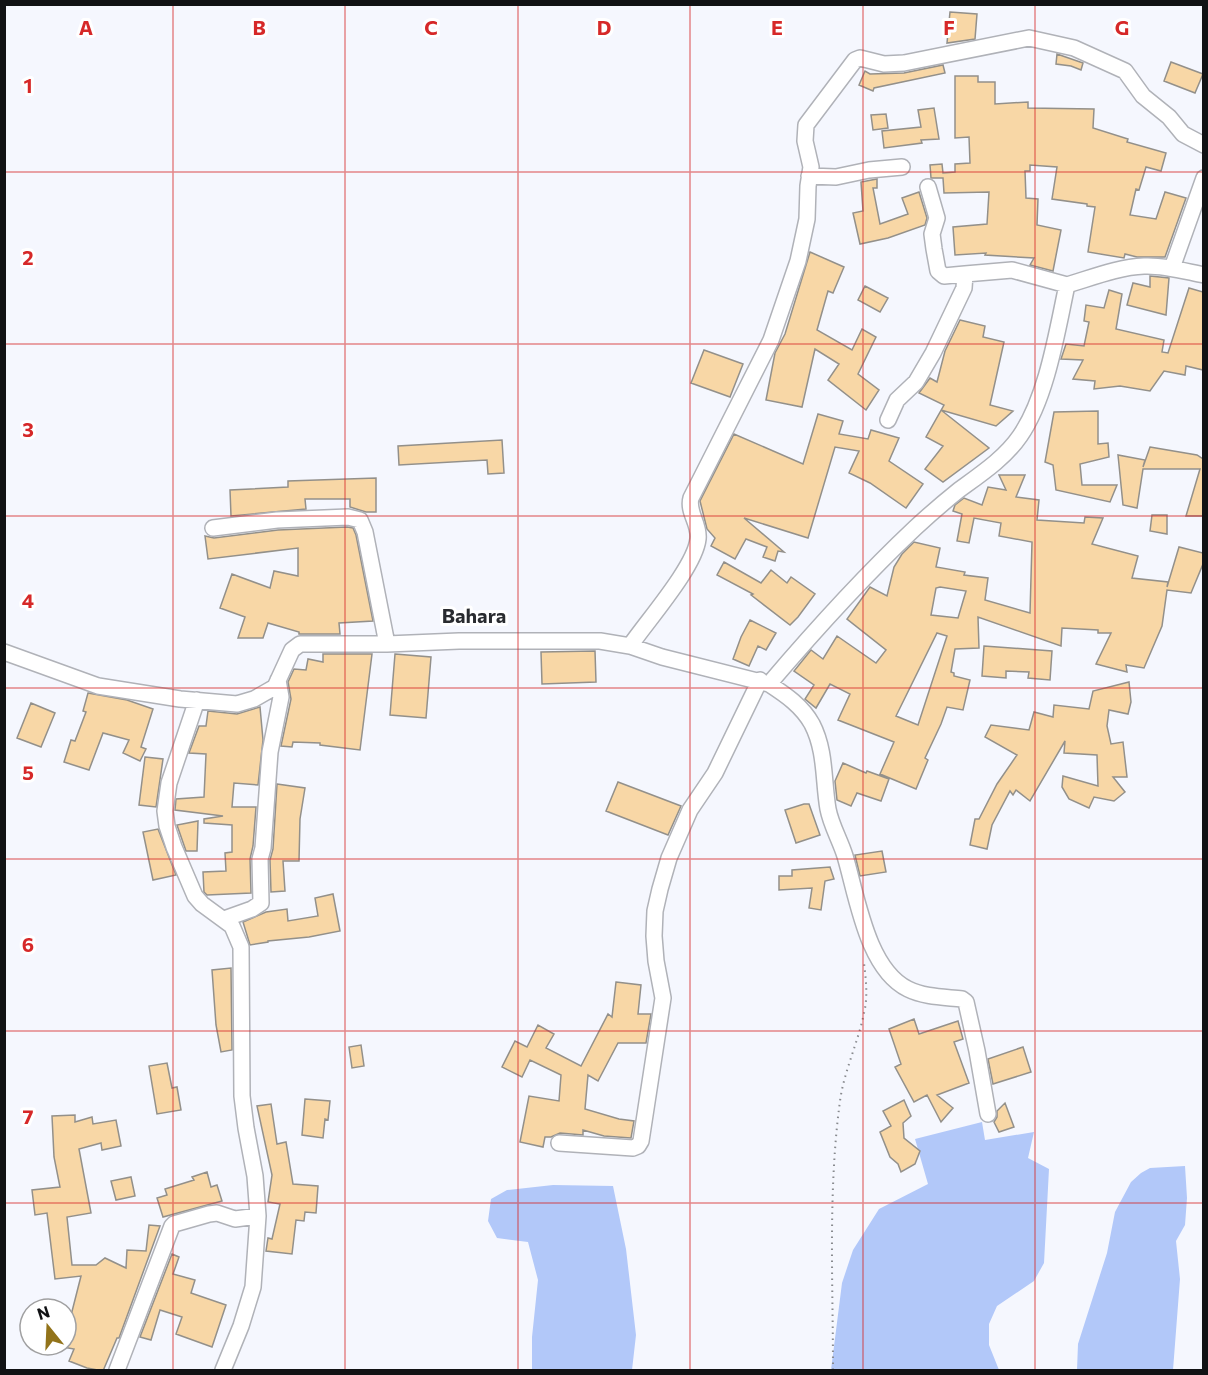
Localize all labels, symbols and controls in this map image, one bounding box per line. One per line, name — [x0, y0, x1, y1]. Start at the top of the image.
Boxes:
text: A — [79, 15, 93, 39]
text: B — [252, 15, 266, 39]
text: C — [424, 15, 438, 39]
text: D — [597, 15, 611, 39]
text: E — [771, 15, 783, 39]
text: F — [943, 15, 955, 39]
text: G — [1115, 15, 1129, 39]
text: 1 — [23, 73, 33, 97]
text: 2 — [22, 245, 34, 269]
text: 3 — [22, 417, 34, 441]
text: 4 — [22, 588, 34, 612]
district label: Bahara — [442, 603, 506, 627]
text: 5 — [22, 760, 34, 784]
text: 6 — [22, 932, 34, 956]
text: 7 — [23, 1104, 34, 1128]
north arrow — [18, 1297, 78, 1357]
text: N — [35, 1301, 52, 1323]

